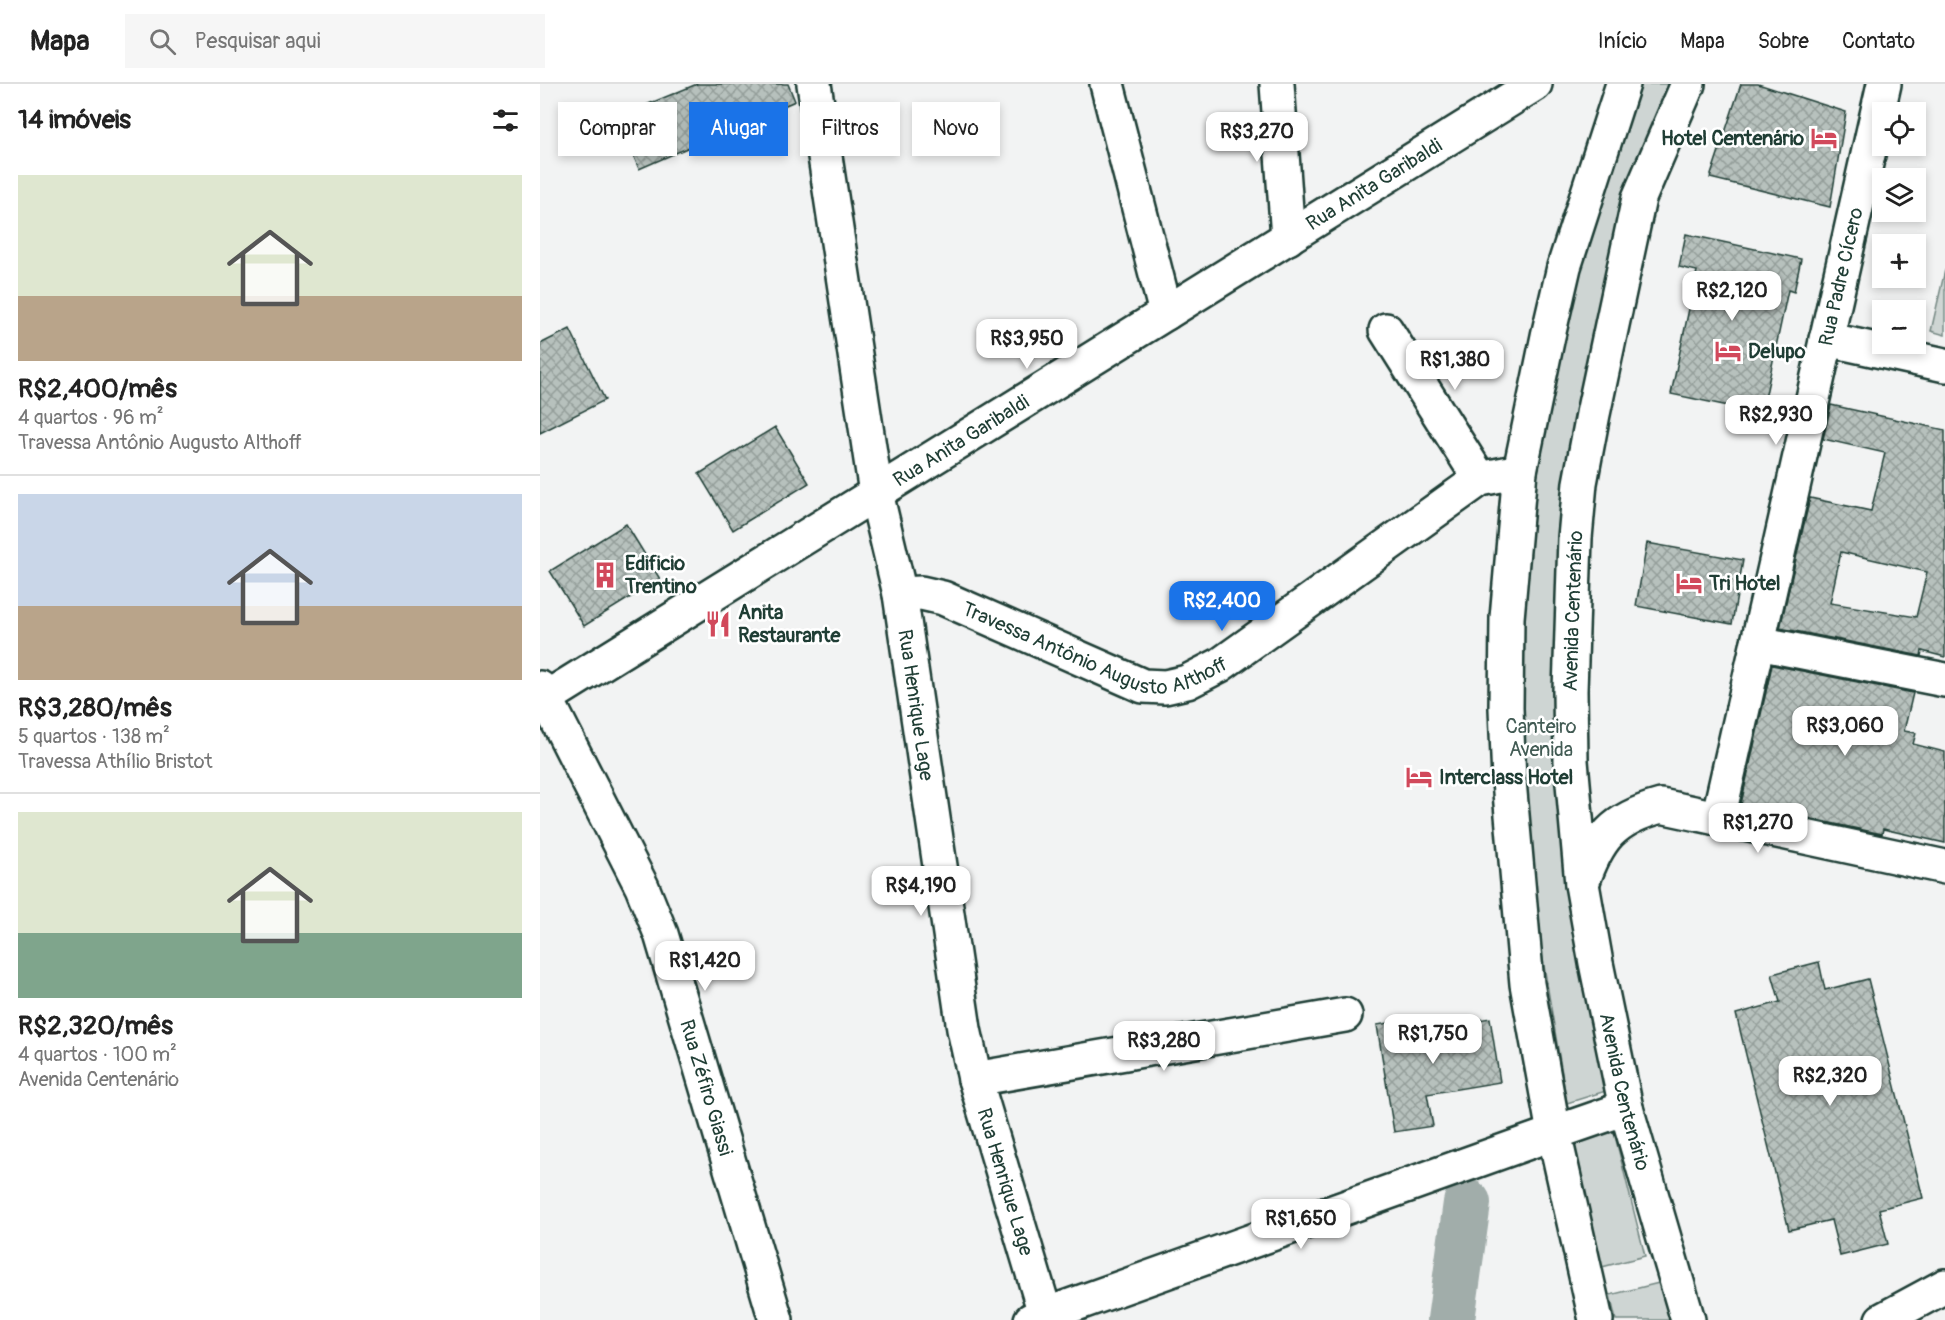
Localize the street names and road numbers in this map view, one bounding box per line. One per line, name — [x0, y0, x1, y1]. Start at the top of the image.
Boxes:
street label: Rua Anita Garibaldi — [1301, 132, 1446, 236]
street label: Rua Padre Cícero — [1813, 205, 1868, 348]
street label: Rua Anita Garibaldi — [888, 389, 1034, 492]
street label: Avenida Centenário — [1558, 530, 1588, 692]
street label: Travessa Antônio Augusto Althoff — [958, 596, 1231, 700]
street label: Rua Henrique Lage — [893, 628, 940, 783]
street label: Avenida Centenário — [1594, 1011, 1656, 1174]
street label: Rua Zéfiro Giassi — [675, 1016, 739, 1158]
street label: Rua Henrique Lage — [972, 1105, 1040, 1259]

